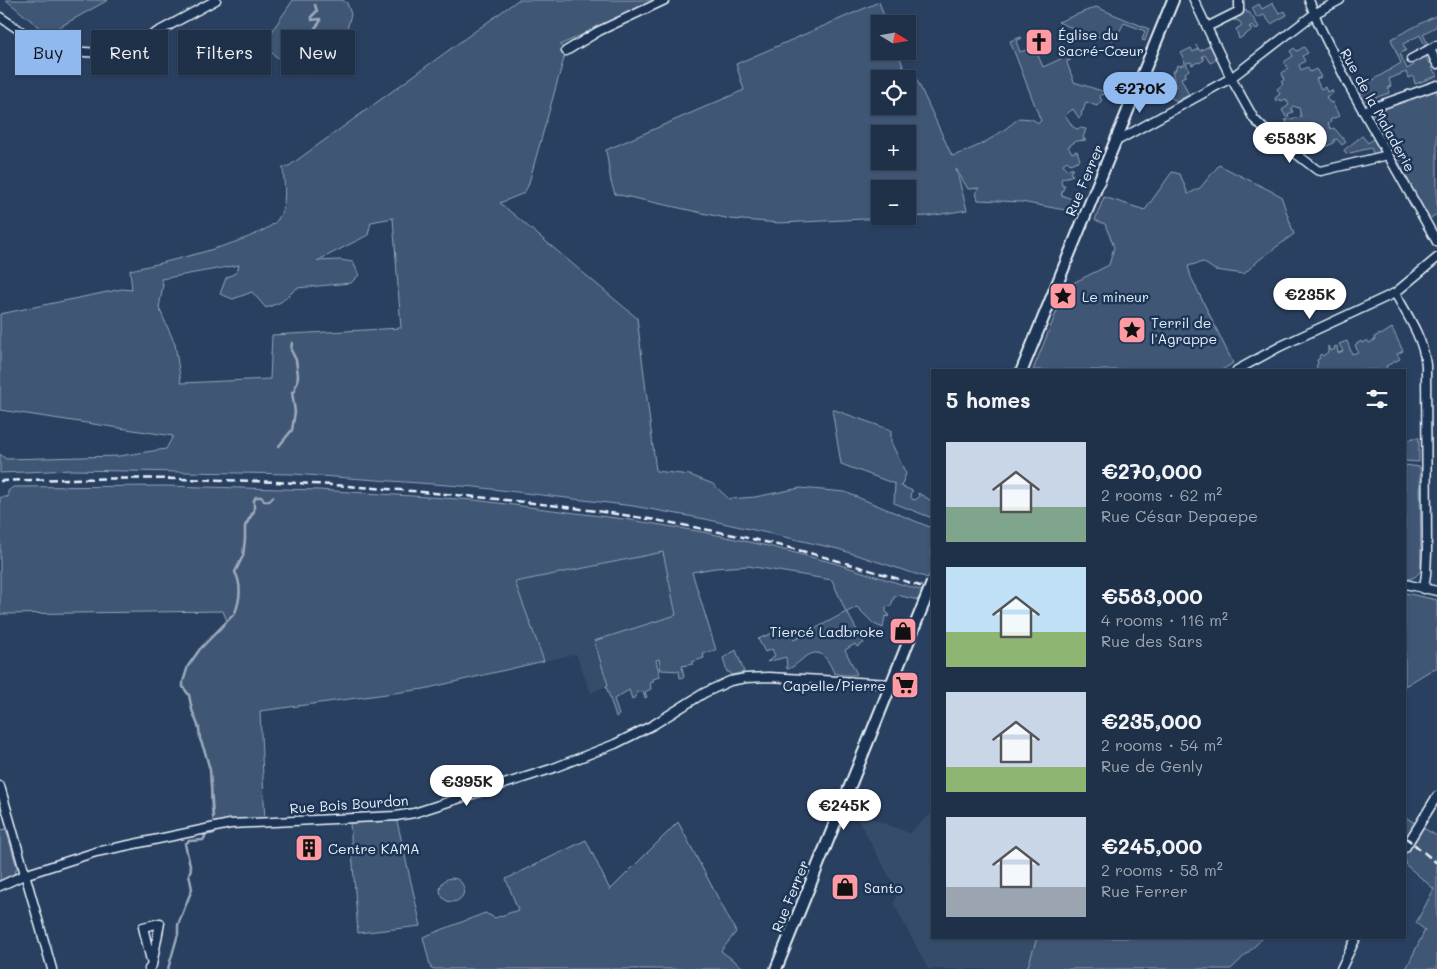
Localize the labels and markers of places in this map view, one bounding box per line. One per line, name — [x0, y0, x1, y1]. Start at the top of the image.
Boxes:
place label: Église du Sacré-Cœur — [1058, 25, 1144, 60]
church icon: Église du Sacré-Cœur — [1024, 27, 1054, 57]
pin: €270K — [1105, 72, 1175, 114]
pin: €583K — [1255, 121, 1325, 164]
pin: €235K — [1275, 278, 1345, 320]
place icon: Le mineur — [1048, 281, 1078, 311]
place label: Le mineur — [1082, 287, 1149, 306]
place label: Terril de l'Agrappe — [1151, 313, 1217, 348]
place icon: Terril de l'Agrappe — [1117, 315, 1147, 345]
shop icon: Tiercé Ladbroke — [888, 616, 918, 646]
place label: Tiercé Ladbroke — [770, 622, 884, 641]
supermarket icon: Capelle/Pierre — [890, 670, 920, 700]
place label: Capelle/Pierre — [783, 676, 886, 695]
pin: €395K — [432, 764, 502, 807]
pin: €245K — [809, 788, 879, 831]
building icon: Centre KAMA — [294, 833, 324, 863]
place label: Centre KAMA — [328, 839, 420, 858]
shop icon: Santo — [830, 872, 860, 902]
place label: Santo — [864, 878, 903, 897]

